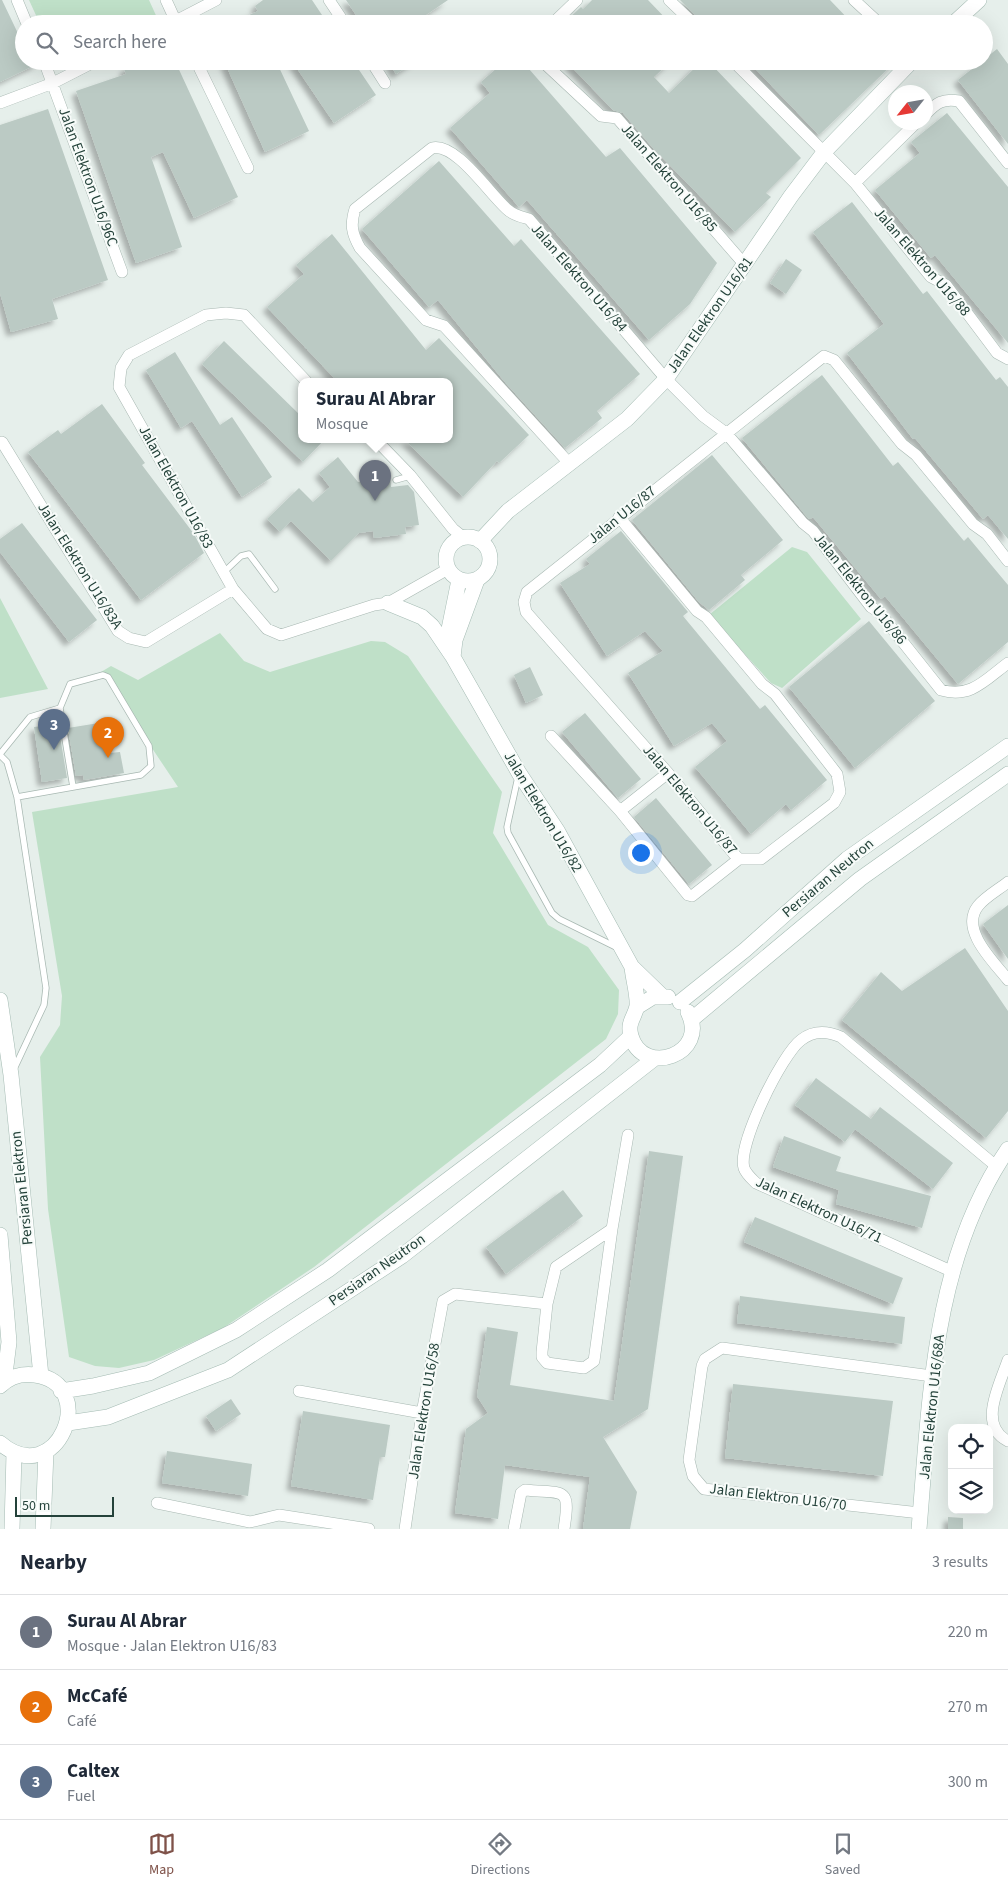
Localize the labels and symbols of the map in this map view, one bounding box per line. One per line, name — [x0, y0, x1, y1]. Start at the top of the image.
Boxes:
north arrow — [888, 85, 933, 130]
street label: Jalan Elektron U16/96C — [53, 105, 123, 250]
street label: Jalan Elektron U16/85 — [616, 119, 722, 237]
street label: Jalan Elektron U16/88 — [869, 203, 975, 321]
street label: Jalan Elektron U16/84 — [526, 219, 632, 337]
street label: Jalan Elektron U16/81 — [662, 253, 758, 377]
street label: Jalan Elektron U16/83 — [133, 422, 219, 552]
pin: 1 — [359, 460, 391, 501]
street label: Jalan U16/87 — [583, 481, 661, 549]
street label: Jalan Elektron U16/83A — [32, 499, 128, 634]
street label: Jalan Elektron U16/86 — [808, 529, 912, 649]
pin: 3 — [38, 709, 70, 750]
pin: 2 — [92, 717, 124, 758]
street label: Jalan Elektron U16/87 — [638, 740, 742, 860]
street label: Jalan Elektron U16/82 — [499, 748, 587, 876]
street label: Persiaran Neutron — [778, 833, 878, 923]
your location — [628, 840, 654, 866]
street label: Persiaran Elektron — [6, 1130, 38, 1246]
street label: Jalan Elektron U16/71 — [752, 1171, 886, 1249]
street label: Persiaran Neutron — [324, 1229, 430, 1311]
street label: Jalan Elektron U16/68A — [914, 1332, 950, 1481]
street label: Jalan Elektron U16/58 — [403, 1341, 445, 1481]
street label: Jalan Elektron U16/70 — [708, 1478, 848, 1516]
scale bar — [15, 1494, 114, 1517]

